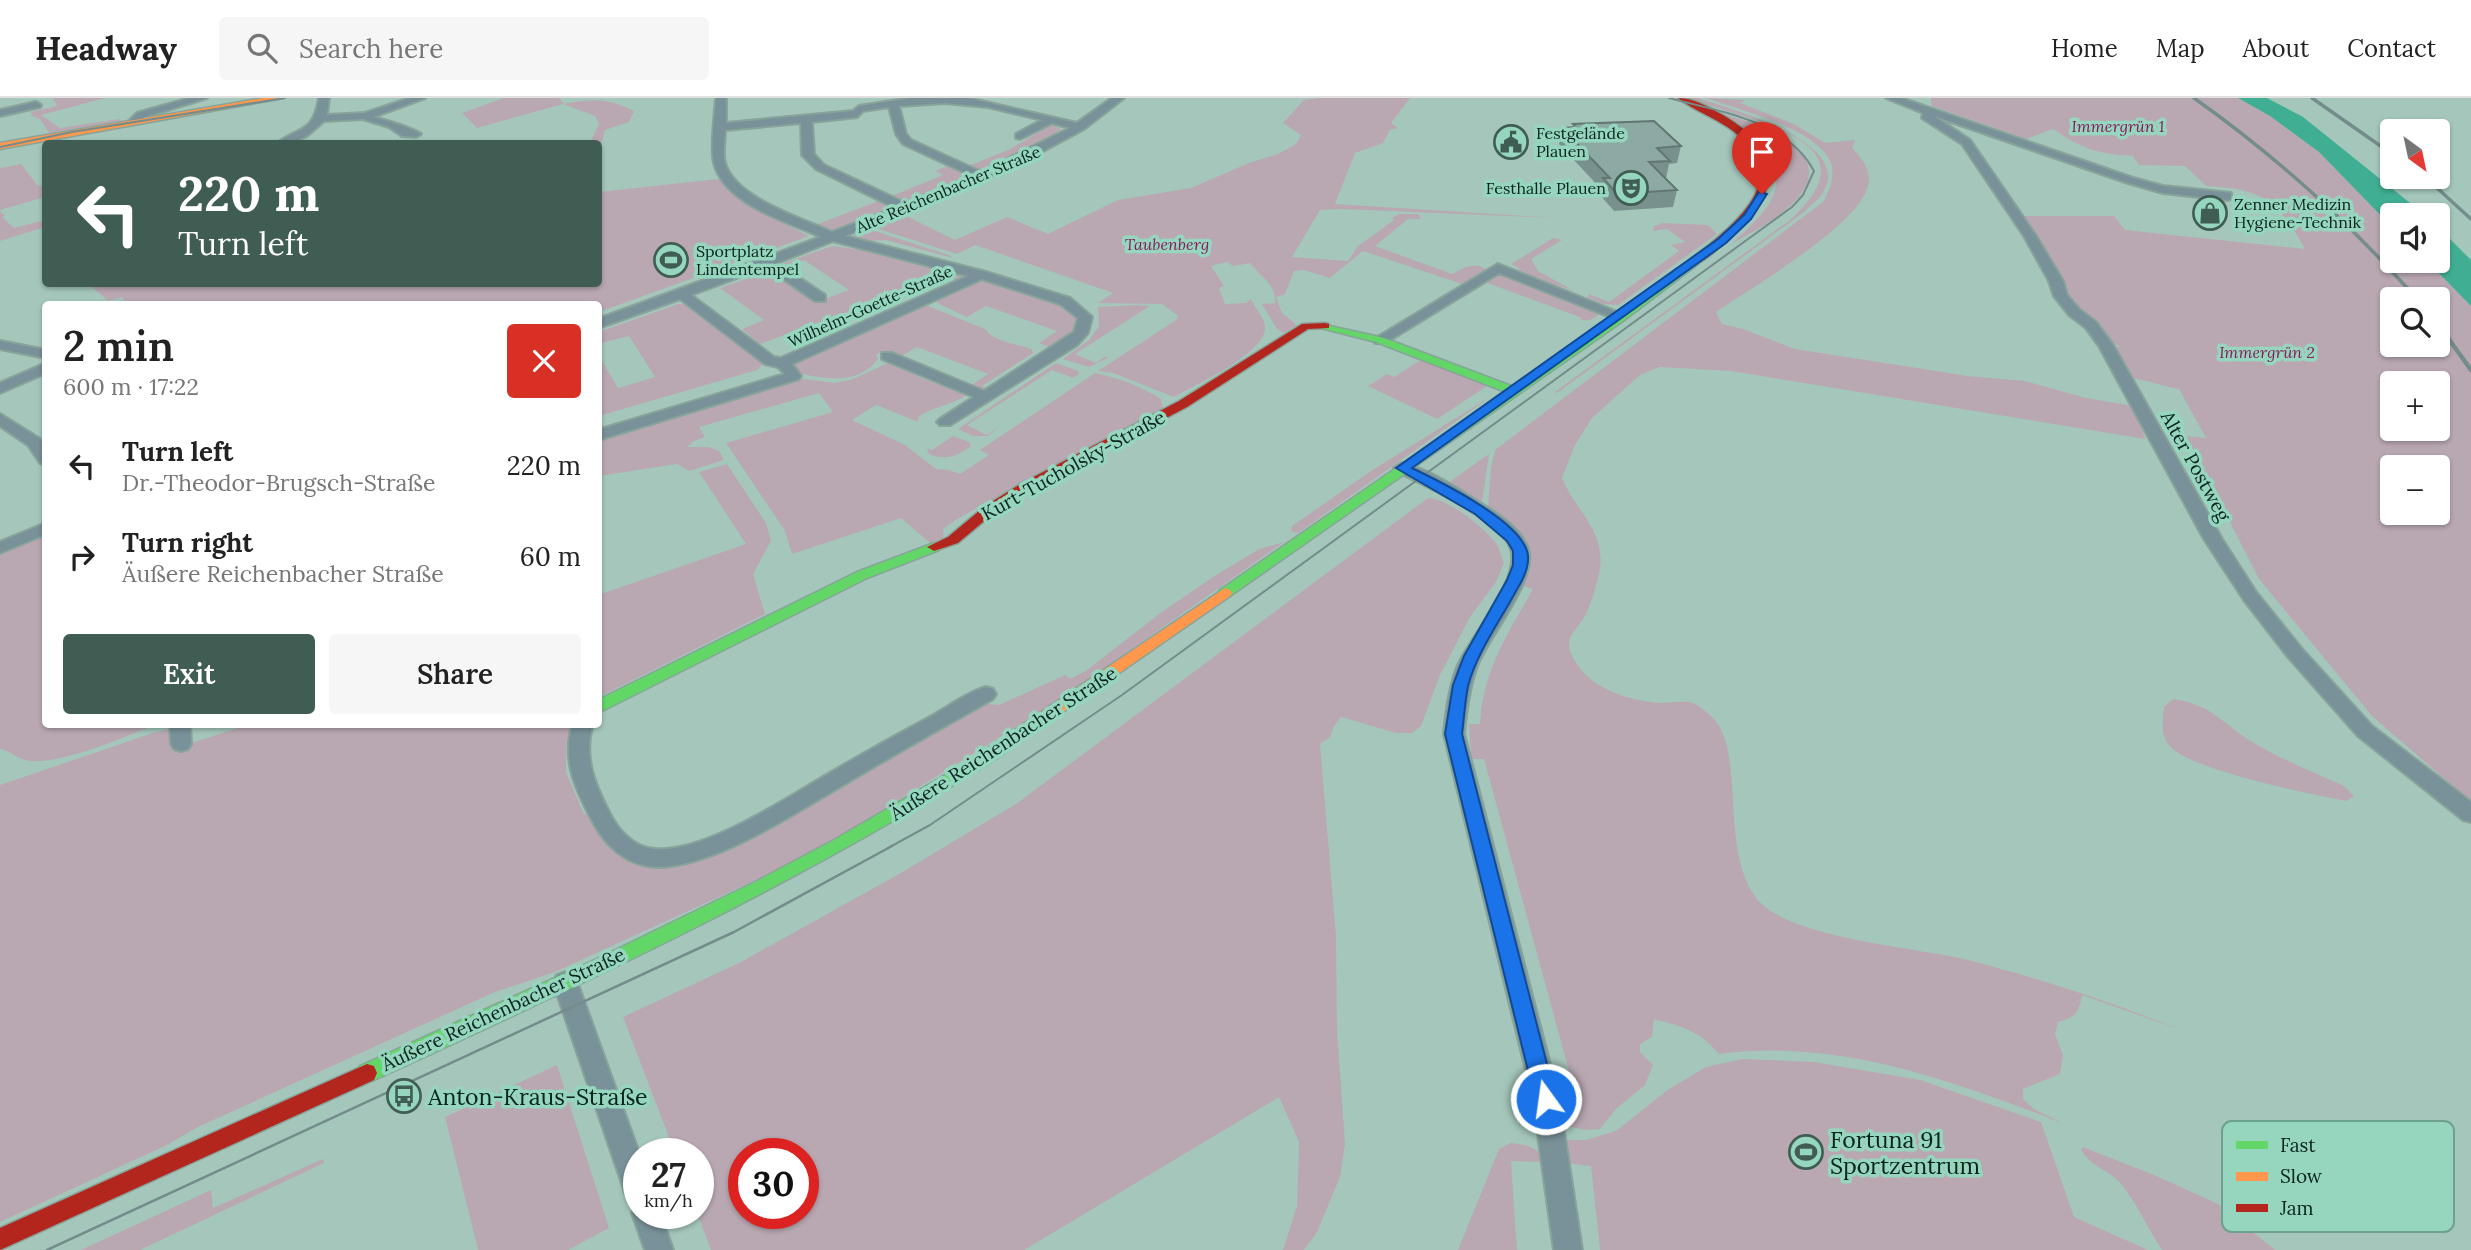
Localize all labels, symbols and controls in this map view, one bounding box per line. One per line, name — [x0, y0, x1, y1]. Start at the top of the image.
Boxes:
search box — [219, 17, 709, 80]
text: Headway — [35, 27, 177, 69]
icon: search — [243, 29, 281, 67]
text: Search here — [299, 32, 443, 65]
text: Home — [2051, 33, 2118, 64]
text: Map — [2156, 33, 2205, 64]
text: About — [2243, 33, 2309, 64]
text: Contact — [2347, 33, 2436, 64]
park label: Immergrün 1 — [2072, 116, 2164, 136]
north arrow — [2380, 119, 2450, 189]
map controls — [2380, 119, 2450, 525]
pin — [1732, 122, 1792, 194]
public building icon: Festgelände Plauen — [1492, 123, 1530, 161]
place label: Festgelände Plauen — [1536, 123, 1625, 161]
icon: arrive — [1743, 133, 1781, 171]
street label: Alte Reichenbacher Straße — [852, 141, 1043, 237]
text: 220 m — [178, 162, 319, 224]
icon: left — [63, 168, 154, 259]
theatre icon: Festhalle Plauen — [1612, 169, 1650, 207]
place label: Festhalle Plauen — [1486, 178, 1606, 198]
shop icon: Zenner Medizin Hygiene-Technik — [2191, 194, 2229, 232]
place label: Zenner Medizin Hygiene-Technik — [2234, 194, 2361, 232]
button: sound — [2380, 203, 2450, 273]
text: Turn left — [178, 223, 308, 264]
park label: Taubenberg — [1125, 234, 1209, 254]
sports icon: Sportplatz Lindentempel — [652, 241, 690, 279]
place label: Sportplatz Lindentempel — [696, 241, 799, 279]
street label: Wilhelm-Goette-Straße — [785, 261, 956, 351]
button: search — [2380, 287, 2450, 357]
text: 2 min — [63, 319, 174, 373]
button: close — [507, 324, 581, 398]
park label: Immergrün 2 — [2219, 342, 2315, 362]
button: + — [2380, 371, 2450, 441]
text: 600 m · 17:22 — [63, 372, 199, 401]
street label: Kurt-Tucholsky-Straße — [977, 405, 1169, 525]
street label: Alter Postweg — [2155, 406, 2236, 526]
text: Turn left — [122, 435, 233, 468]
icon: left — [63, 447, 101, 485]
text: 220 m — [507, 449, 581, 482]
button: − — [2380, 455, 2450, 525]
text: Dr.-Theodor-Brugsch-Straße — [122, 468, 436, 497]
text: Turn right — [122, 526, 253, 559]
icon: right — [63, 538, 101, 576]
text: 60 m — [520, 540, 581, 573]
text: Äußere Reichenbacher Straße — [122, 559, 444, 588]
button: Exit — [63, 634, 315, 714]
button: Share — [329, 634, 581, 714]
street label: Äußere Reichenbacher Straße — [884, 661, 1121, 826]
street label: Äußere Reichenbacher Straße — [377, 942, 628, 1076]
position arrow — [1509, 1062, 1583, 1136]
bus stop icon: Anton-Kraus-Straße — [385, 1077, 423, 1115]
place label: Anton-Kraus-Straße — [427, 1082, 648, 1111]
legend — [2222, 1121, 2454, 1232]
place label: Fortuna 91 Sportzentrum — [1830, 1125, 1980, 1180]
sports icon: Fortuna 91 Sportzentrum — [1787, 1133, 1825, 1171]
text: Fast — [2280, 1133, 2316, 1157]
speed limit sign: 30 — [728, 1138, 819, 1229]
text: 27 — [651, 1152, 686, 1197]
text: Slow — [2280, 1164, 2323, 1188]
text: km/h — [644, 1189, 693, 1212]
text: Jam — [2279, 1196, 2314, 1220]

